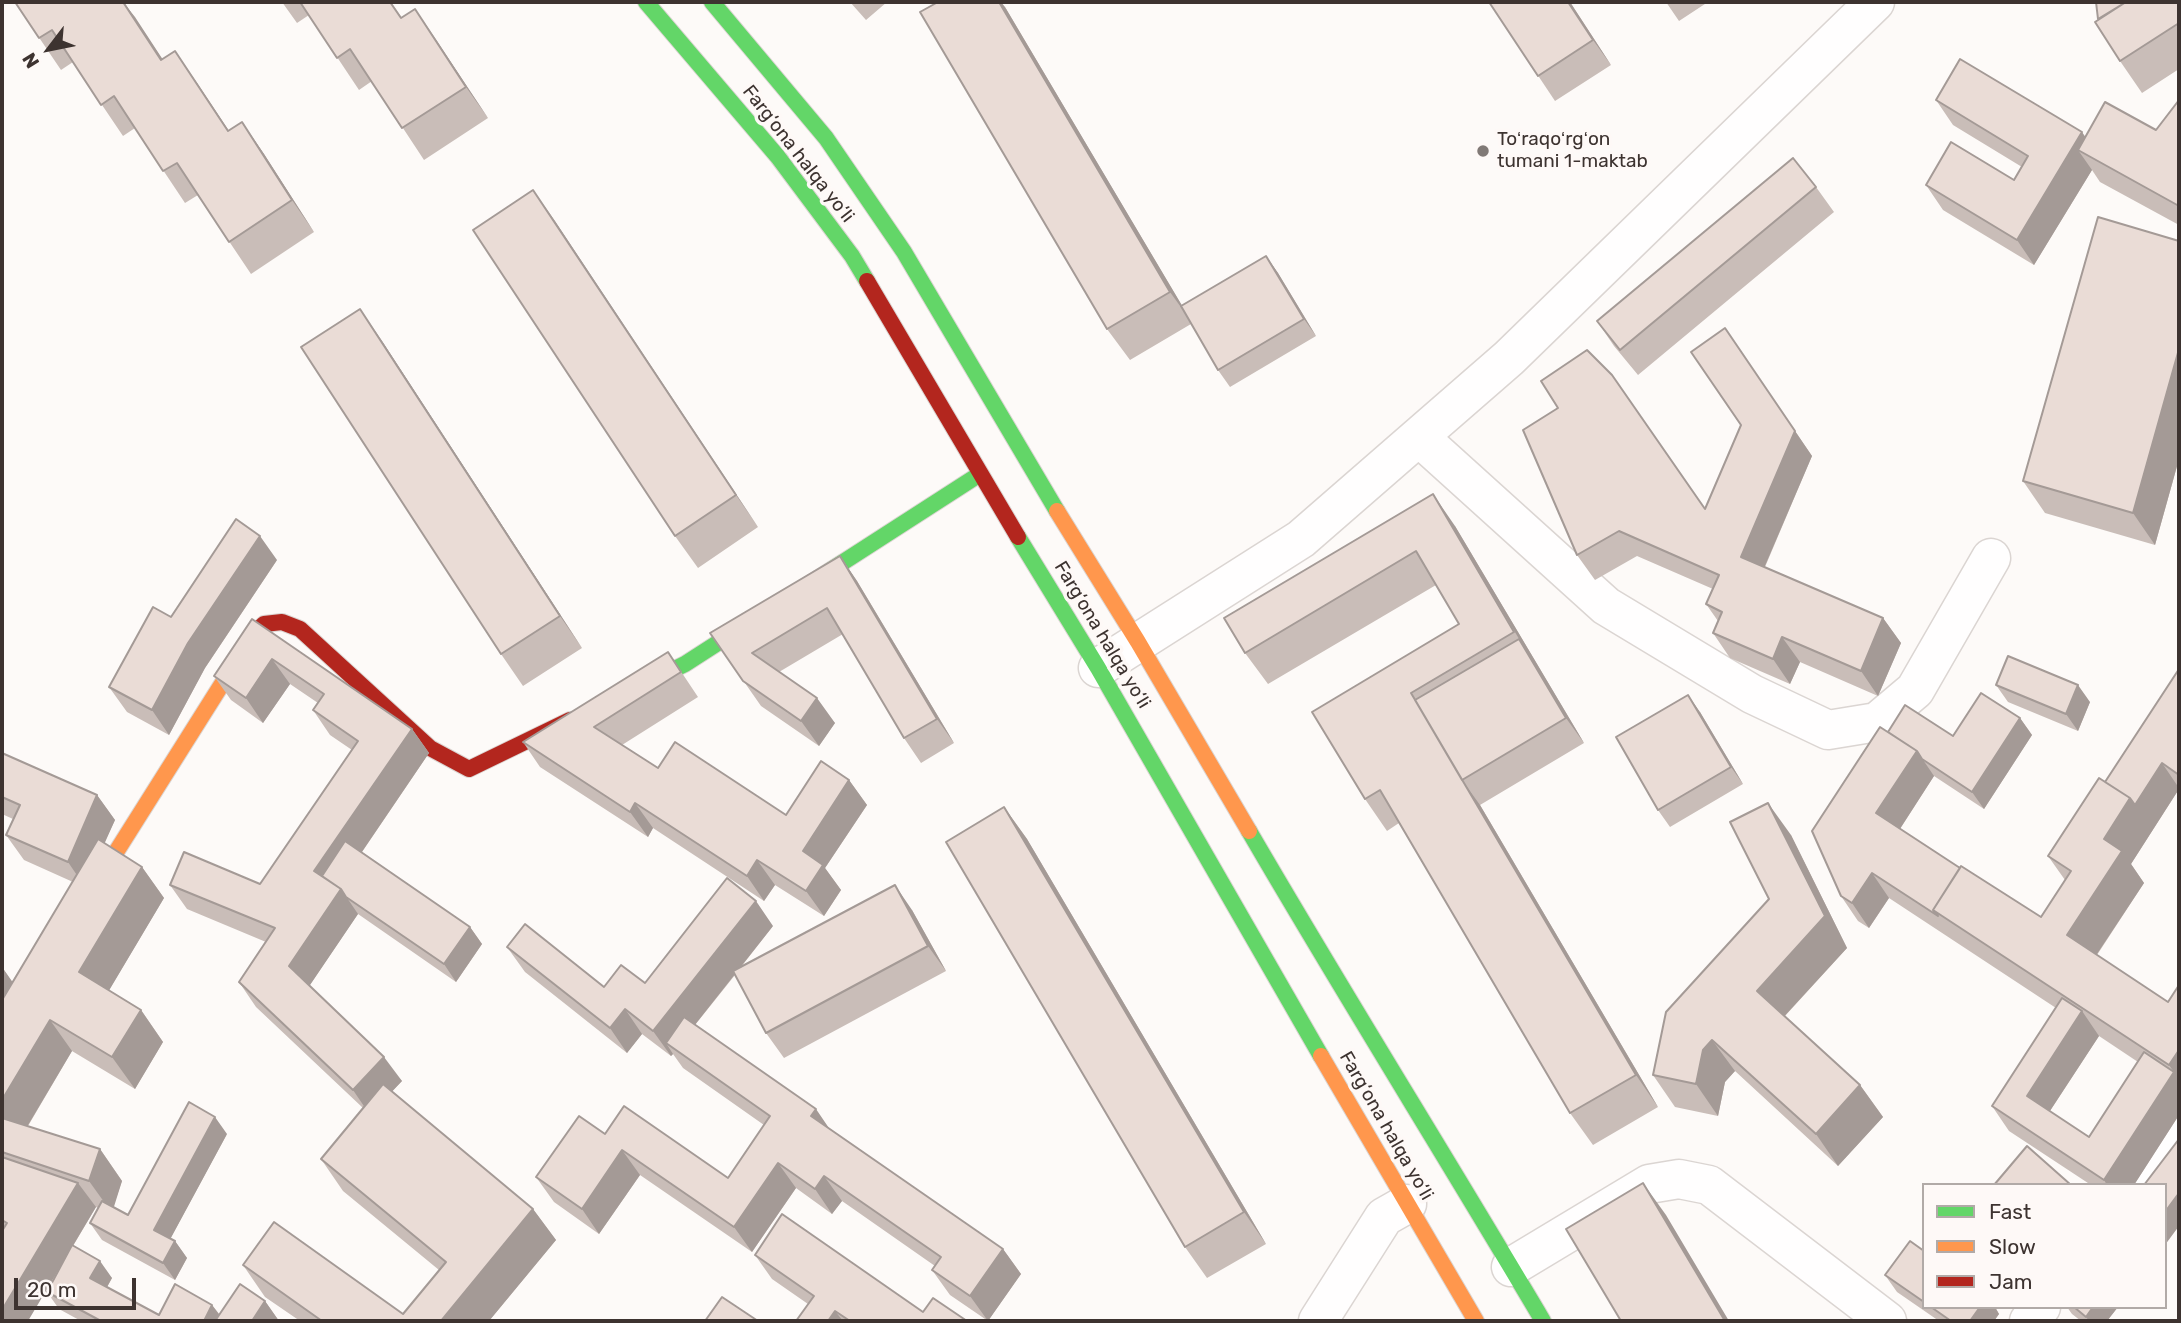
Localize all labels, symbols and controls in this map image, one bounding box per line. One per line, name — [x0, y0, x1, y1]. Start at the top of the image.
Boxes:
north arrow — [14, 14, 84, 84]
text: N — [17, 49, 44, 72]
street label: Farg‘ona halqa yo‘li — [737, 81, 859, 227]
place label: Toʻraqoʻrgʻon tumani 1-maktab — [1497, 129, 1648, 173]
marker: Toʻraqoʻrgʻon tumani 1-maktab — [1475, 143, 1491, 159]
street label: Farg‘ona halqa yo‘li — [1049, 557, 1155, 713]
street label: Farg‘ona halqa yo‘li — [1334, 1048, 1438, 1204]
legend — [1922, 1183, 2167, 1309]
text: Fast — [1989, 1199, 2031, 1224]
text: Slow — [1989, 1234, 2036, 1259]
scale bar — [18, 1264, 140, 1308]
text: Jam — [1989, 1269, 2033, 1294]
text: 20 m — [27, 1277, 76, 1302]

